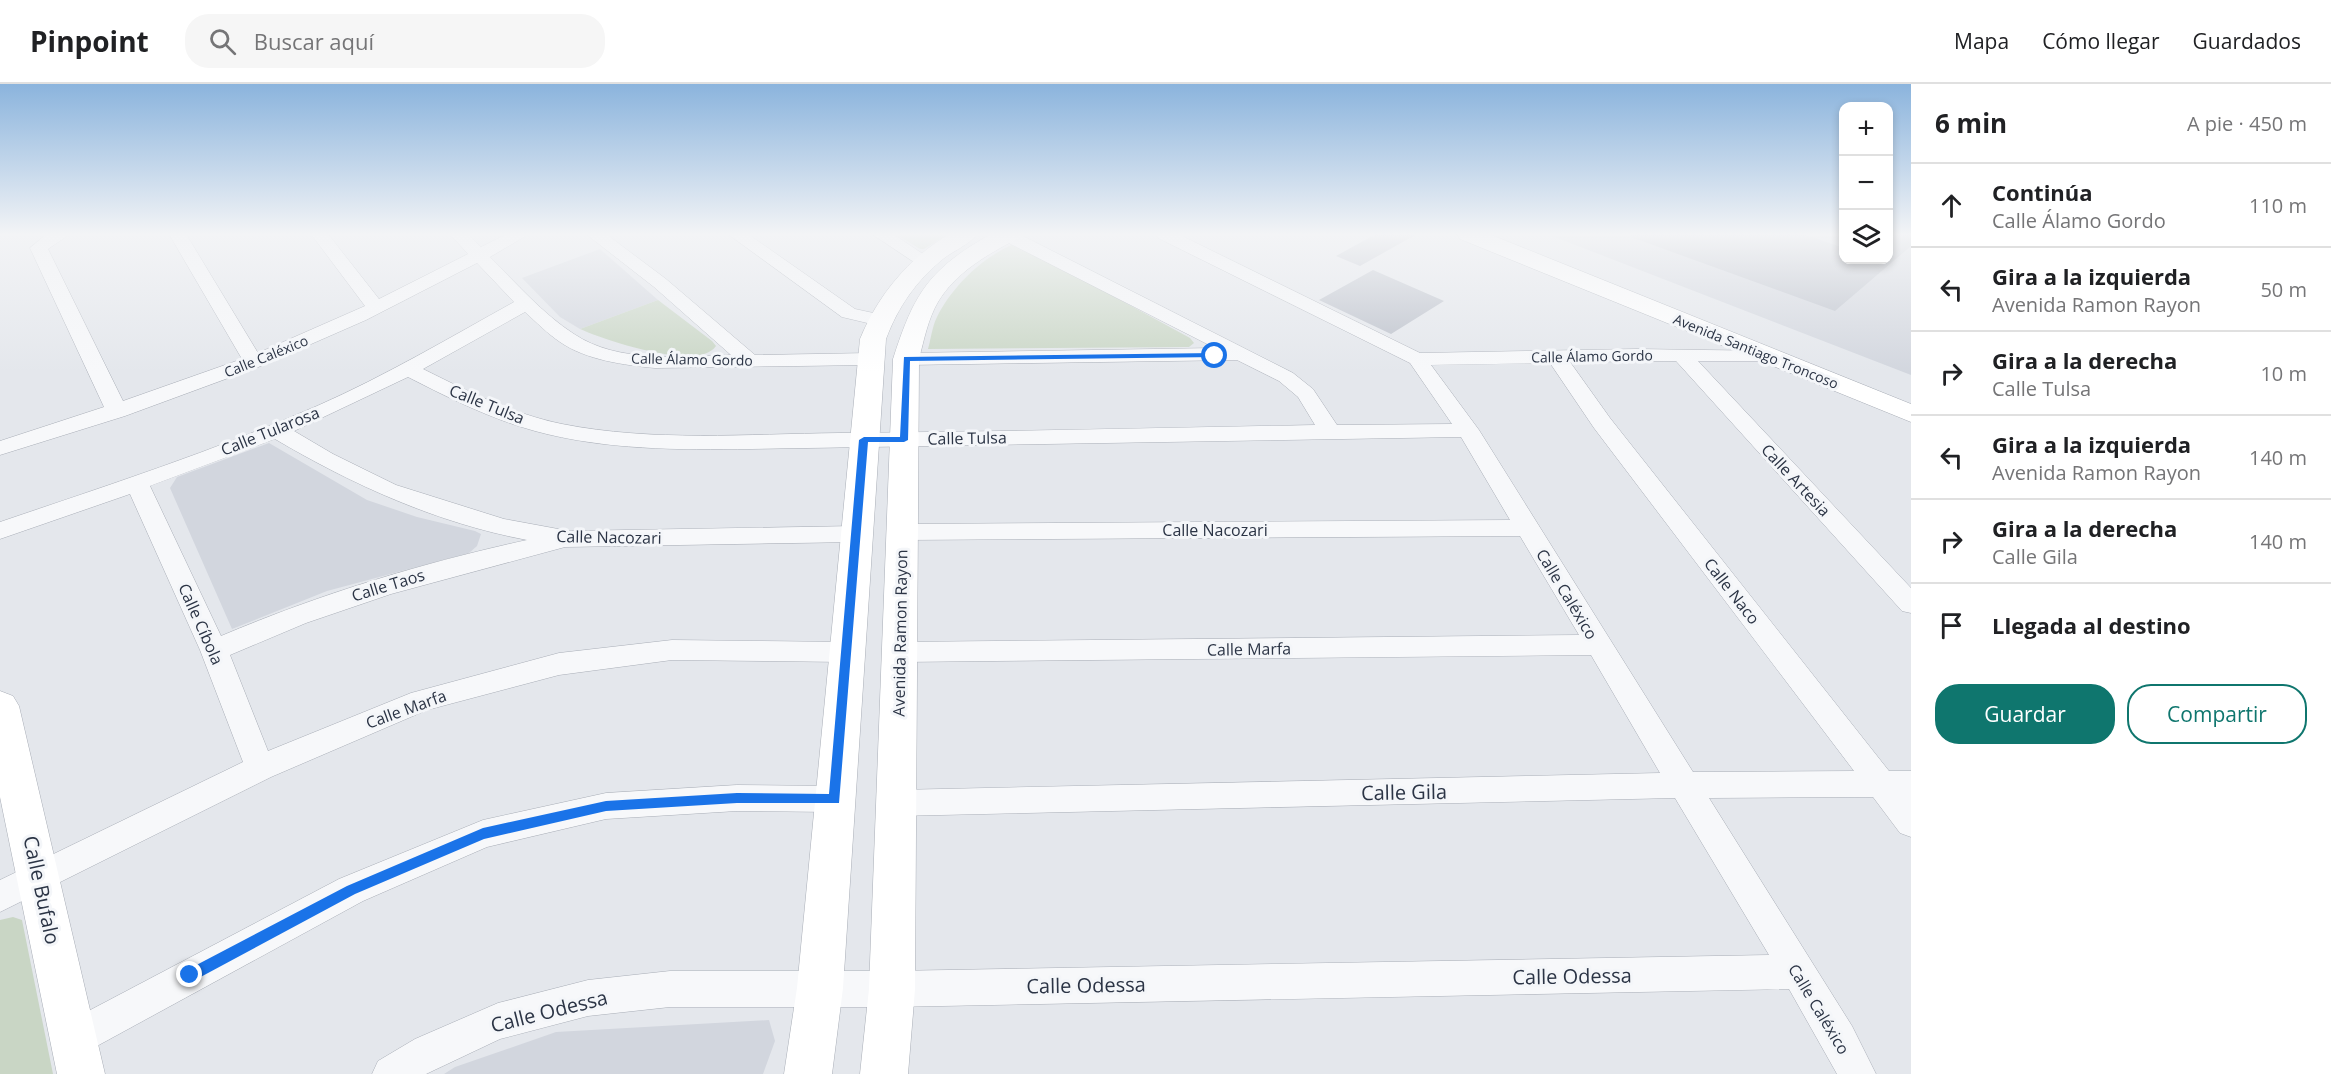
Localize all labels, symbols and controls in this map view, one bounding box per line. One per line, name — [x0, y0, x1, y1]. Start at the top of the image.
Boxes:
search box — [185, 14, 605, 68]
text: Pinpoint — [30, 22, 149, 60]
icon: search — [206, 25, 239, 58]
text: Buscar aquí — [254, 26, 374, 56]
text: Mapa — [1954, 27, 2009, 55]
text: Cómo llegar — [2042, 27, 2160, 55]
text: Guardados — [2193, 27, 2301, 55]
map controls — [1839, 102, 1893, 264]
button: + — [1839, 102, 1893, 156]
text: 6 min — [1935, 105, 2007, 141]
text: A pie · 450 m — [2187, 110, 2307, 137]
button: − — [1839, 156, 1893, 210]
text: Continúa — [1992, 177, 2093, 207]
icon: ahead — [1935, 189, 1968, 222]
text: 110 m — [2249, 192, 2307, 219]
text: Calle Álamo Gordo — [1992, 207, 2166, 234]
button: layers — [1839, 210, 1893, 264]
text: Gira a la izquierda — [1992, 261, 2191, 291]
icon: left — [1935, 273, 1968, 306]
text: 50 m — [2260, 276, 2307, 303]
text: Avenida Ramon Rayon — [1992, 291, 2201, 318]
street label: Avenida Santiago Troncoso — [1671, 309, 1841, 393]
street label: Calle Caléxico — [221, 330, 311, 382]
route start — [1201, 342, 1227, 368]
street label: Calle Álamo Gordo — [1531, 345, 1653, 367]
text: Gira a la derecha — [1992, 345, 2177, 375]
street label: Calle Álamo Gordo — [631, 348, 753, 370]
icon: right — [1935, 357, 1968, 390]
text: 10 m — [2260, 360, 2307, 387]
text: Calle Tulsa — [1992, 375, 2091, 402]
street label: Calle Tulsa — [446, 379, 528, 429]
street label: Calle Tularosa — [217, 401, 323, 461]
street label: Calle Tulsa — [927, 426, 1007, 450]
text: Gira a la izquierda — [1992, 429, 2191, 459]
street label: Calle Artesia — [1757, 439, 1835, 521]
icon: left — [1935, 441, 1968, 474]
text: 140 m — [2249, 444, 2307, 471]
text: Avenida Ramon Rayon — [1992, 459, 2201, 486]
text: Gira a la derecha — [1992, 513, 2177, 543]
street label: Calle Nacozari — [1162, 519, 1268, 541]
street label: Calle Nacozari — [556, 525, 662, 549]
icon: right — [1935, 525, 1968, 558]
text: 140 m — [2249, 528, 2307, 555]
text: Calle Gila — [1992, 543, 2078, 570]
street label: Calle Caléxico — [1531, 545, 1603, 643]
street label: Avenida Ramon Rayon — [888, 549, 912, 717]
street label: Calle Naco — [1699, 553, 1765, 629]
street label: Calle Taos — [349, 563, 427, 607]
street label: Calle Cíbola — [173, 580, 229, 668]
icon: arrive — [1935, 609, 1968, 642]
text: Llegada al destino — [1992, 610, 2191, 640]
street label: Calle Marfa — [1207, 637, 1291, 661]
street label: Calle Marfa — [363, 684, 449, 734]
button: Guardar — [1935, 684, 2115, 744]
button: Compartir — [2127, 684, 2307, 744]
street label: Calle Gila — [1361, 778, 1447, 806]
street label: Calle Bufalo — [17, 833, 67, 947]
street label: Calle Caléxico — [1783, 960, 1855, 1058]
route end — [176, 961, 202, 987]
street label: Calle Odessa — [1512, 961, 1632, 991]
street label: Calle Odessa — [1026, 970, 1146, 1000]
street label: Calle Odessa — [488, 983, 610, 1039]

